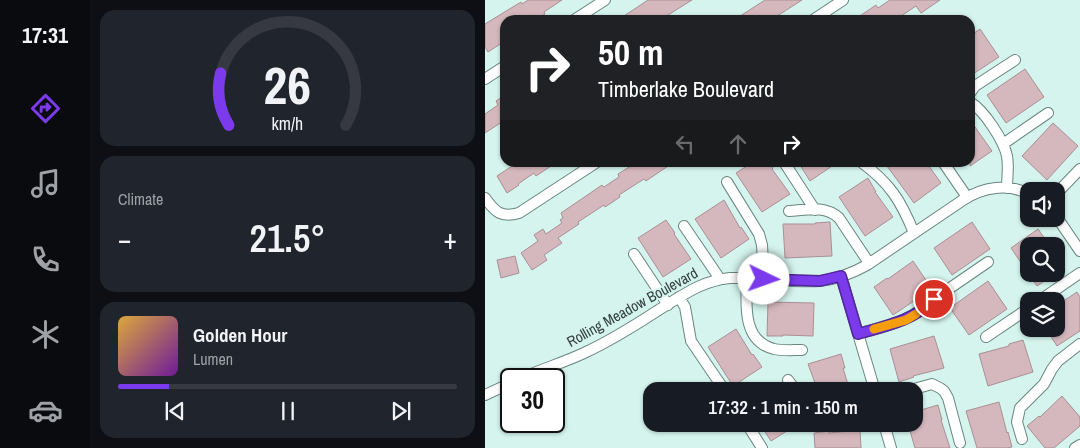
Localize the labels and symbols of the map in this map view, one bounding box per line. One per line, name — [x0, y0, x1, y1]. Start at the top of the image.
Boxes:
position arrow — [737, 252, 789, 304]
street label: Rolling Meadow Boulevard — [563, 262, 701, 352]
pin — [913, 278, 955, 320]
speed limit sign: 30 — [500, 368, 565, 433]

